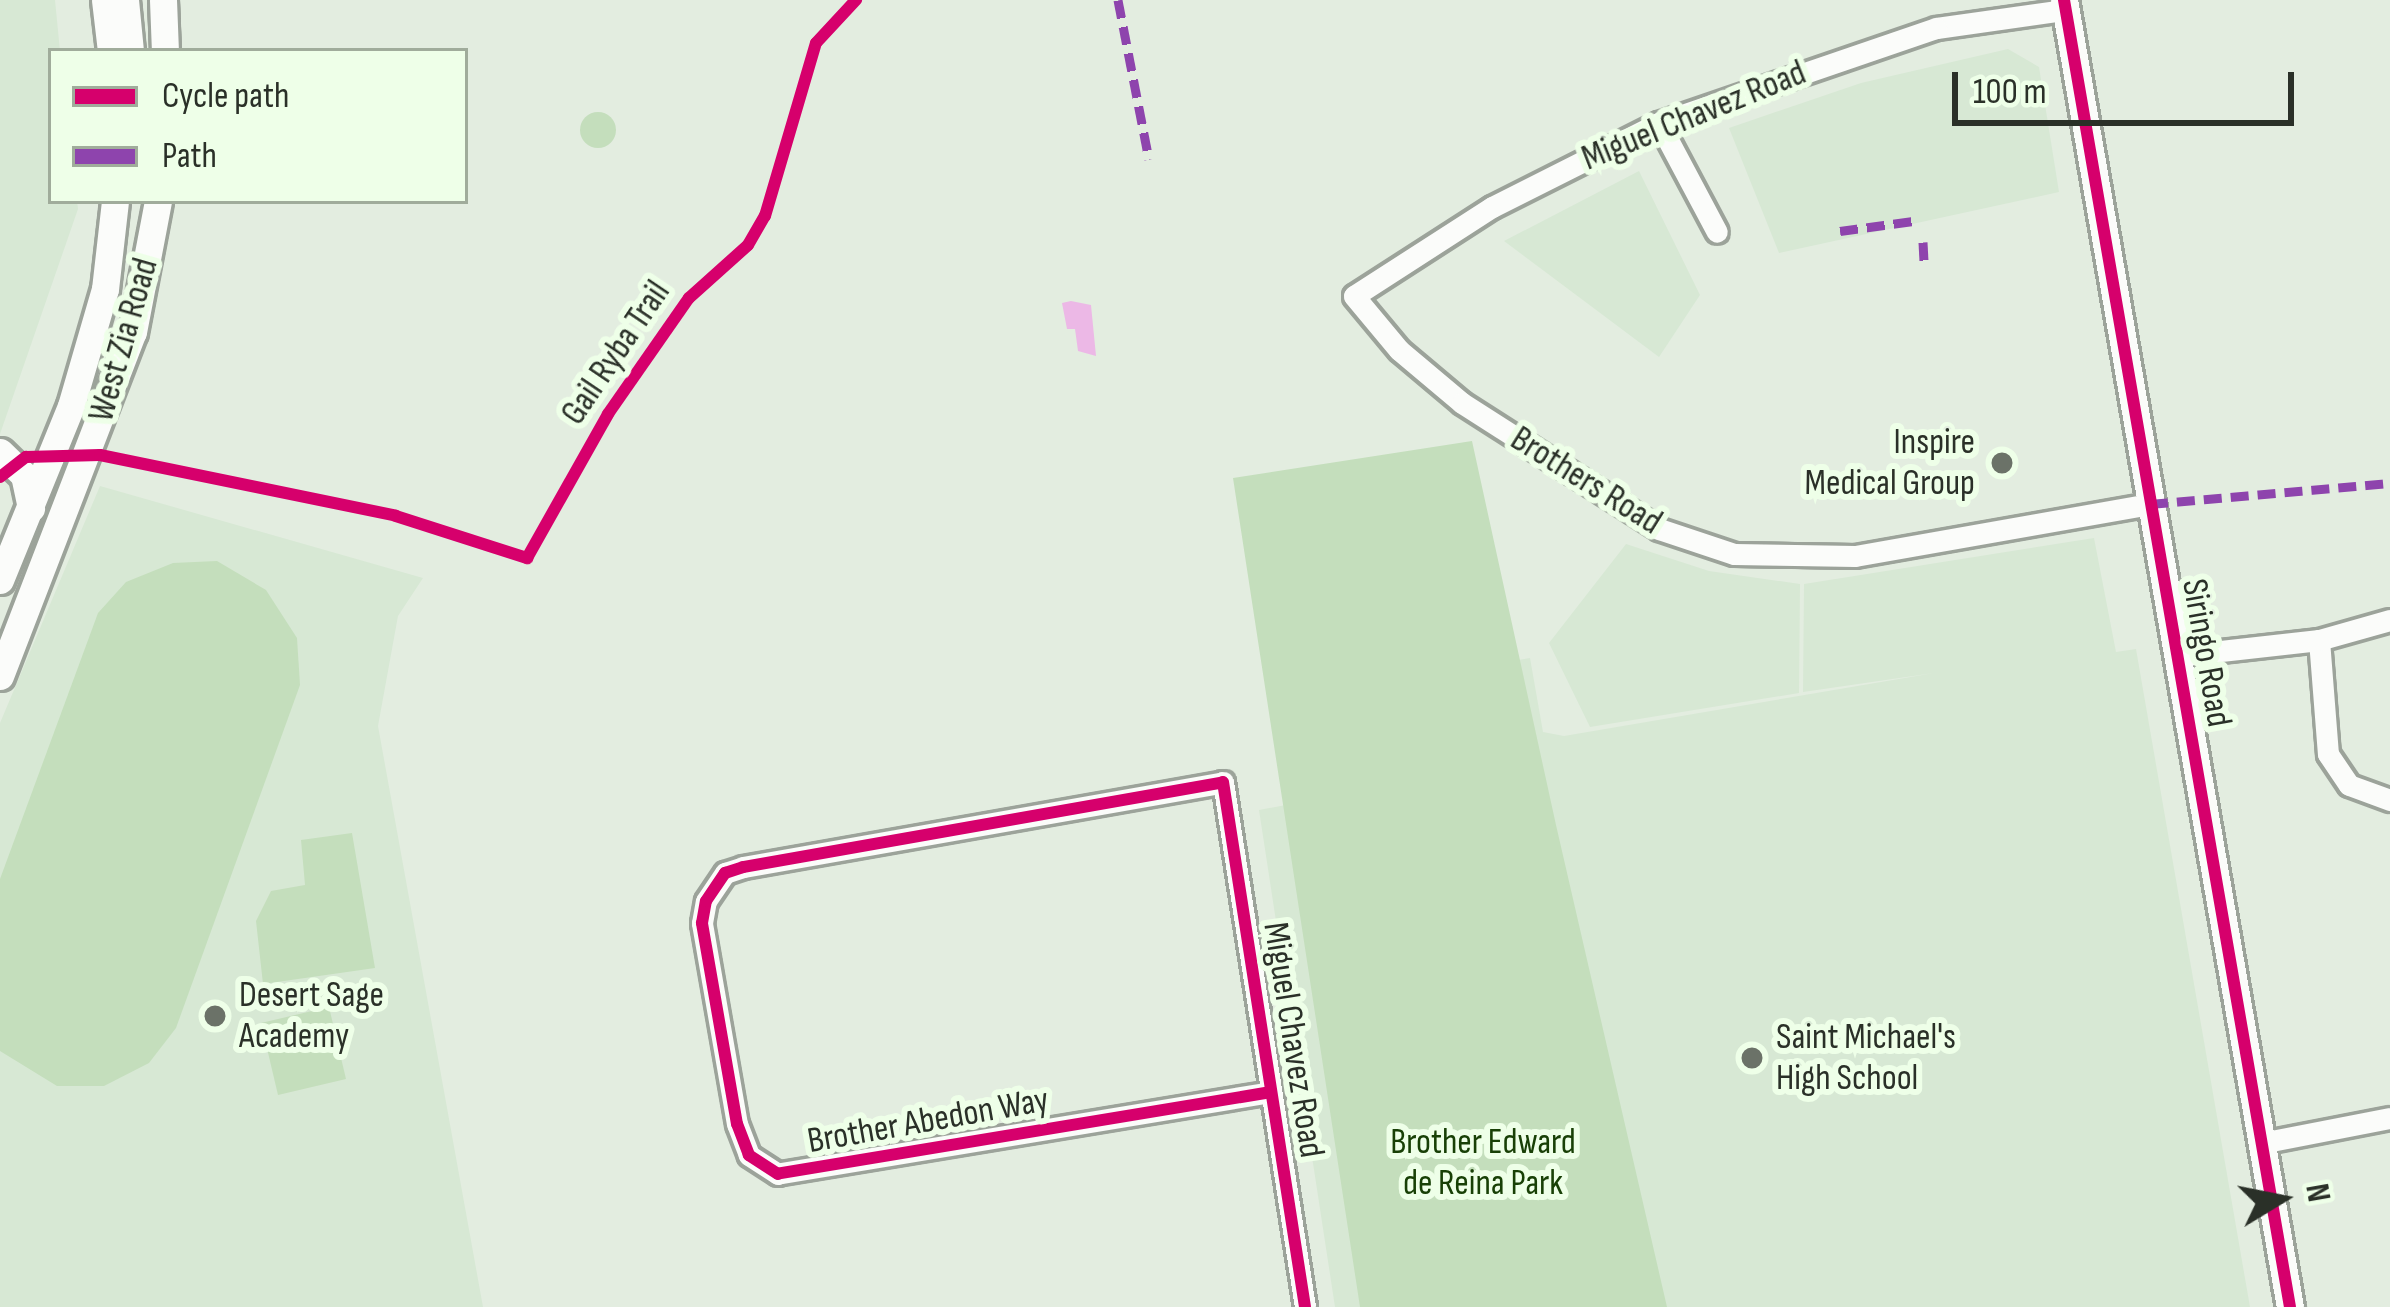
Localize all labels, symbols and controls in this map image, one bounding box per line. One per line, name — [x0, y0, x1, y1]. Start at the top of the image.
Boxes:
legend — [48, 48, 468, 204]
scale bar — [1958, 48, 2300, 122]
street label: Miguel Chavez Road — [1576, 51, 1812, 181]
text: 100 m — [1973, 71, 2047, 114]
text: Cycle path — [162, 75, 289, 118]
text: Path — [162, 135, 217, 178]
street label: West Zia Road — [80, 253, 168, 427]
street label: Gail Ryba Trail — [552, 273, 680, 433]
street label: Brothers Road — [1502, 418, 1670, 544]
place label: Inspire Medical Group — [1805, 420, 1975, 505]
marker: Inspire Medical Group — [1986, 447, 2018, 479]
street label: Siringo Road — [2172, 576, 2240, 730]
street label: Miguel Chavez Road — [1253, 919, 1333, 1161]
place label: Desert Sage Academy — [239, 973, 384, 1058]
marker: Desert Sage Academy — [202, 1003, 228, 1029]
place label: Saint Michael's High School — [1776, 1015, 1956, 1100]
marker: Saint Michael's High School — [1739, 1045, 1765, 1071]
street label: Brother Abedon Way — [804, 1079, 1052, 1163]
park label: Brother Edward de Reina Park — [1390, 1120, 1576, 1205]
north arrow — [2222, 1139, 2342, 1259]
text: N — [2296, 1181, 2339, 1205]

